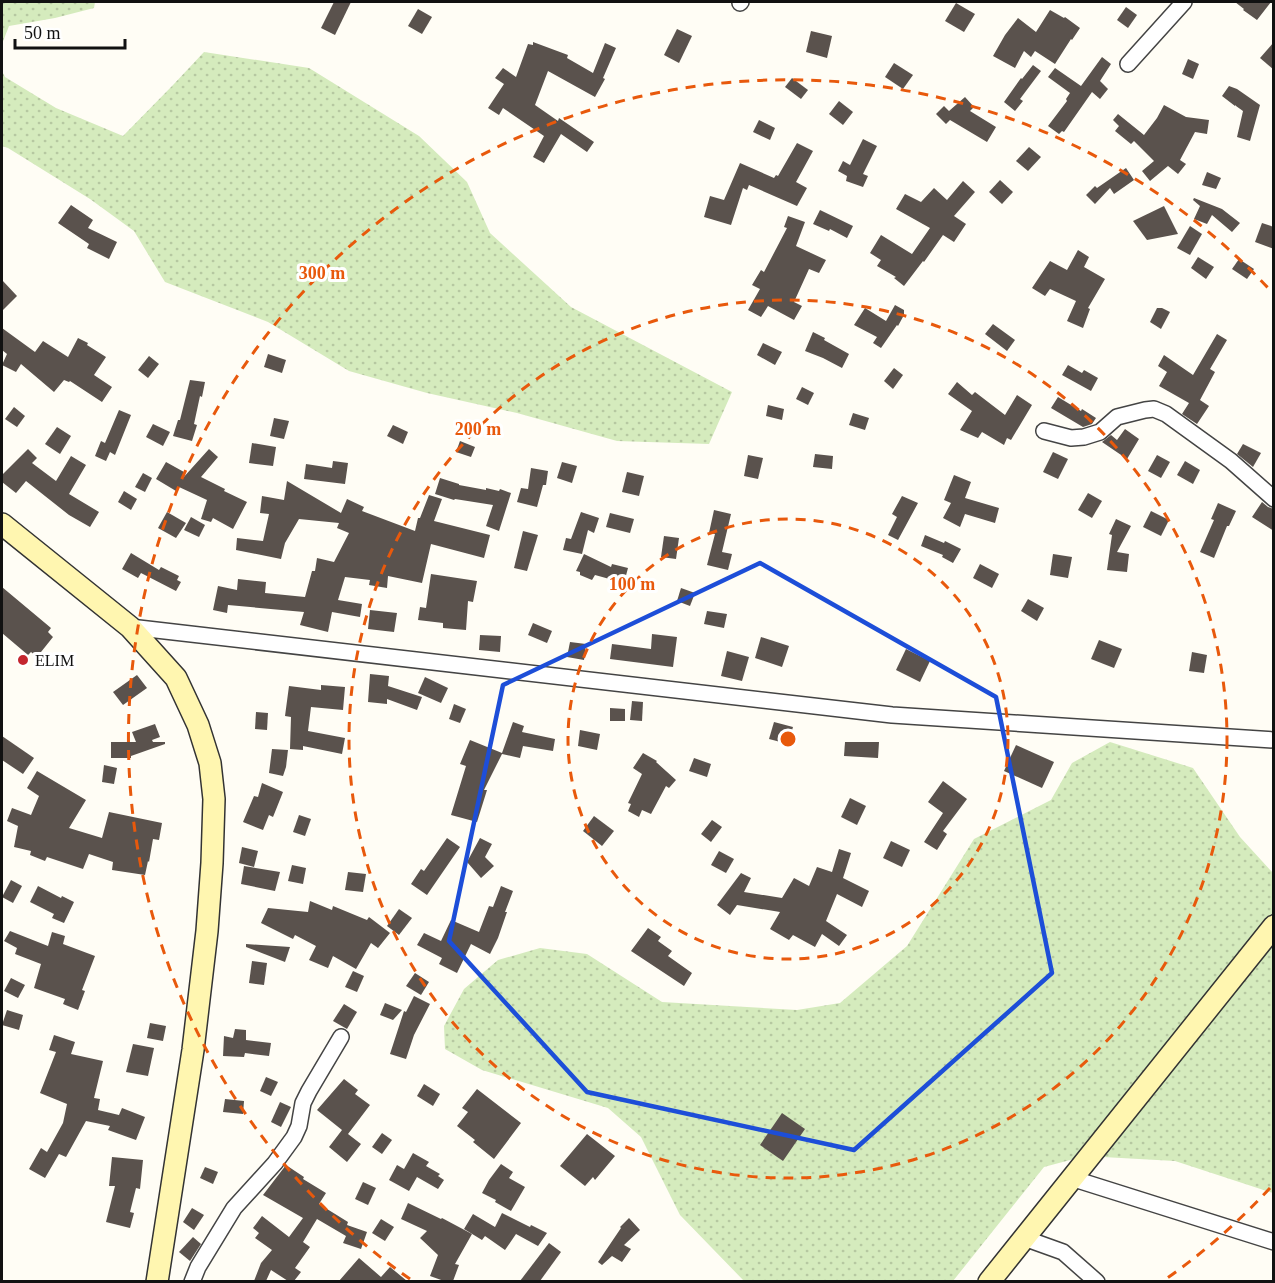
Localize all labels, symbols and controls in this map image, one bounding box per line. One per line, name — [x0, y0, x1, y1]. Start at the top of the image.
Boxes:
scale bar — [15, 12, 124, 50]
text: 50 m — [24, 23, 61, 43]
text: 300 m — [299, 263, 345, 283]
text: 200 m — [455, 419, 501, 439]
text: 100 m — [609, 574, 655, 594]
place label: ELIM — [35, 652, 74, 669]
marker: ELIM — [16, 653, 30, 667]
centre of rings — [778, 729, 798, 749]

